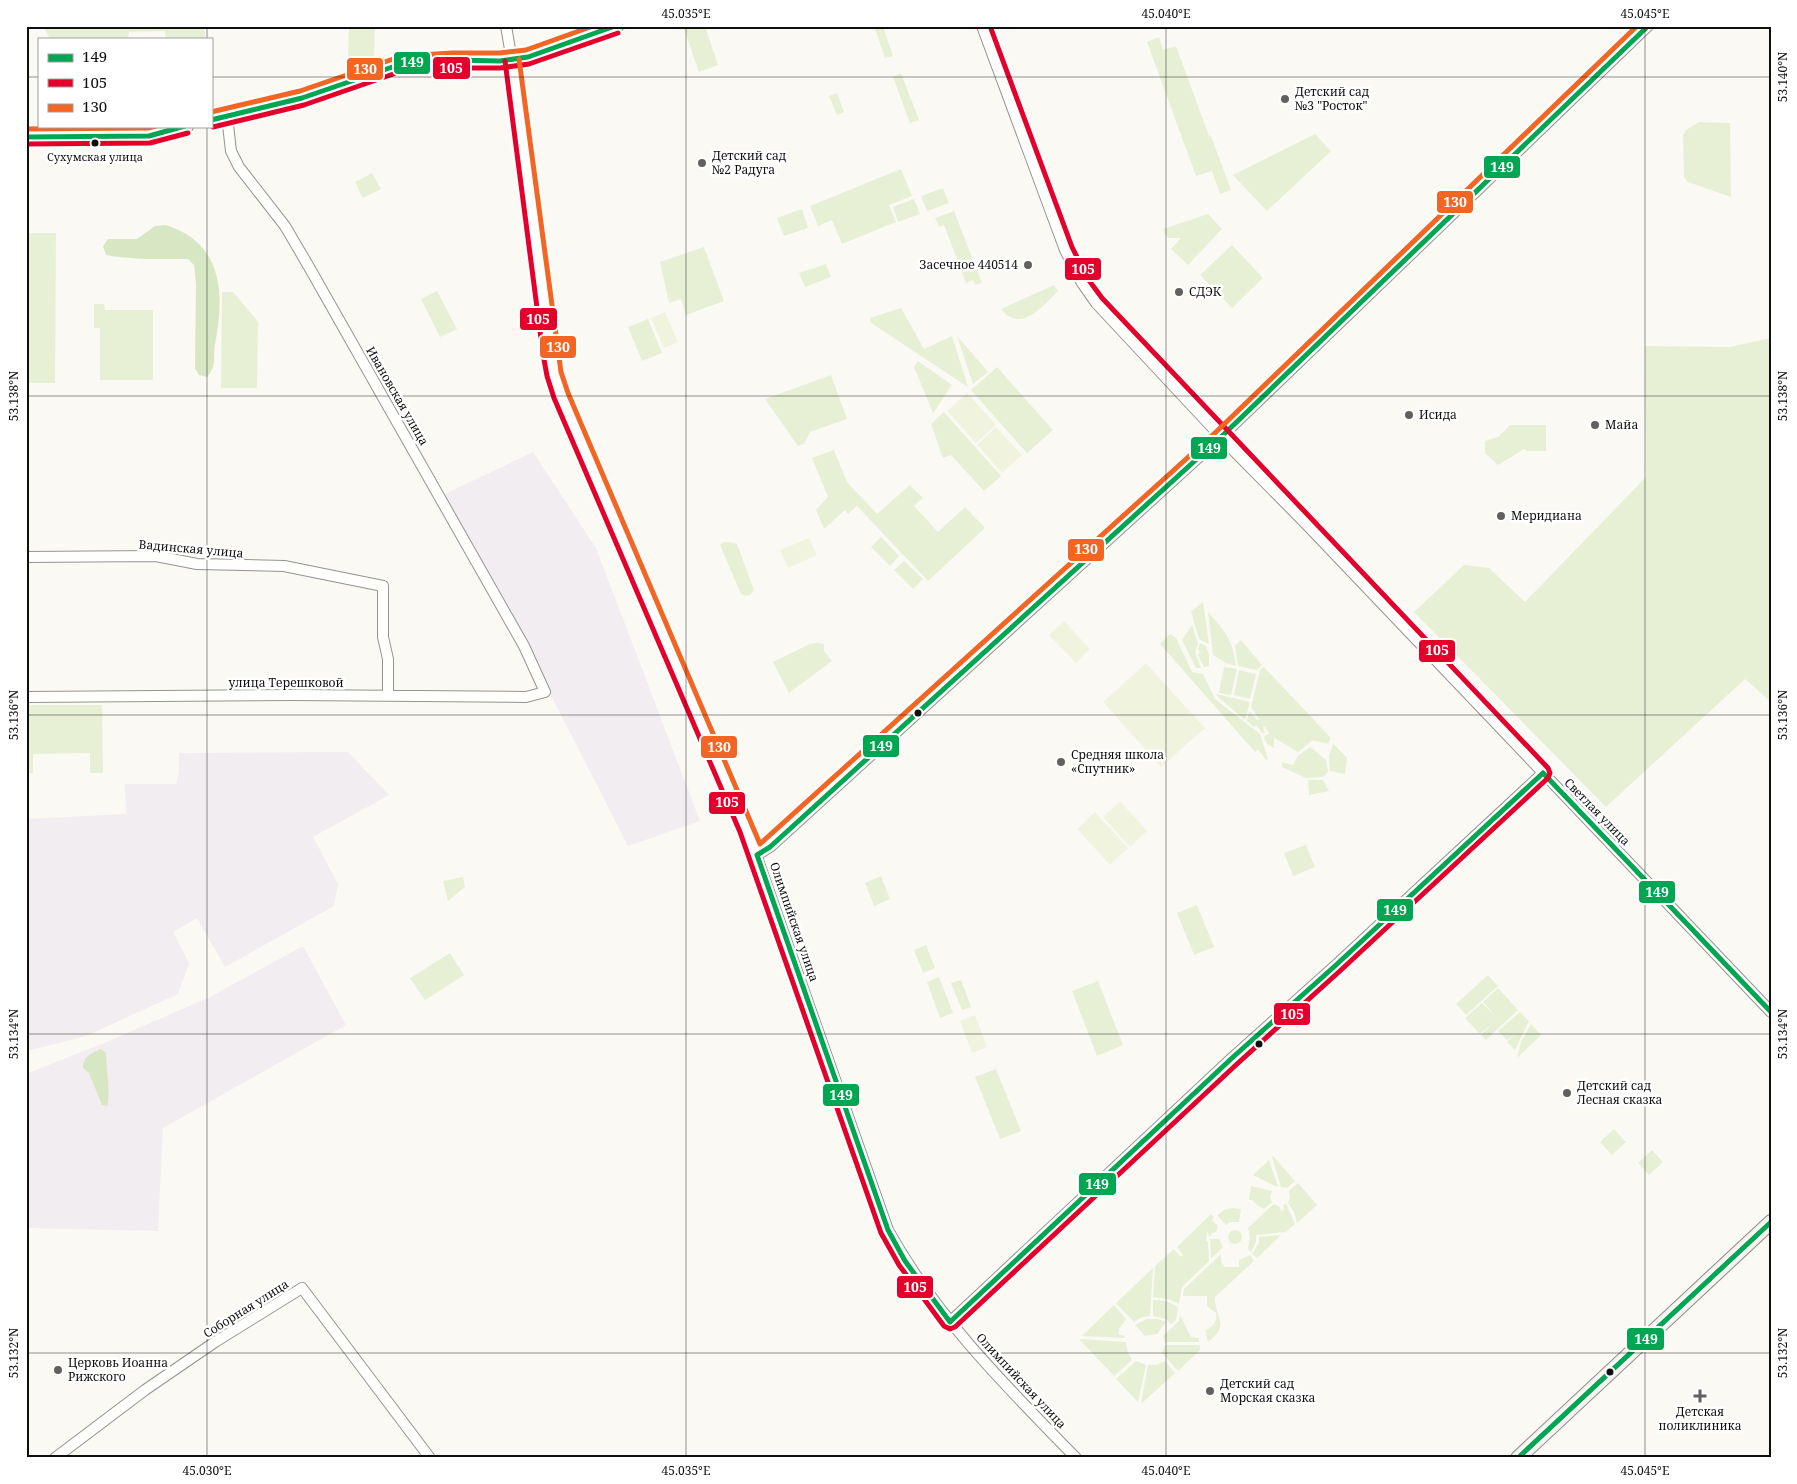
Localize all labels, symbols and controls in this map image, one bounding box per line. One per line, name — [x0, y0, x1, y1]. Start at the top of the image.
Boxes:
text: 45.035°E — [662, 5, 710, 22]
text: 45.040°E — [1142, 5, 1190, 22]
text: 45.045°E — [1621, 5, 1669, 22]
legend — [38, 38, 212, 128]
text: 149 — [82, 46, 107, 66]
line badge: 149 — [393, 51, 431, 75]
text: 149 — [400, 52, 424, 71]
text: 53.140°N — [1774, 52, 1791, 102]
line badge: 105 — [432, 56, 471, 80]
line badge: 130 — [346, 57, 384, 81]
text: 105 — [439, 58, 463, 77]
text: 130 — [353, 59, 377, 78]
text: 105 — [82, 72, 107, 92]
place label: Детский сад №3 "Росток" — [1295, 83, 1369, 114]
marker: Детский сад №3 "Росток" — [1279, 93, 1291, 105]
text: 130 — [82, 96, 107, 116]
marker: Сухумская улица — [90, 138, 100, 148]
place label: Детский сад №2 Радуга — [712, 147, 786, 178]
place label: Сухумская улица — [47, 149, 143, 164]
line badge: 149 — [1483, 155, 1521, 179]
marker: Детский сад №2 Радуга — [696, 157, 708, 169]
text: 149 — [1490, 157, 1514, 176]
line badge: 130 — [1436, 190, 1474, 214]
text: 130 — [1443, 192, 1467, 211]
place label: Засечное 440514 — [919, 256, 1018, 273]
line badge: 105 — [1064, 257, 1102, 281]
marker: Засечное 440514 — [1022, 259, 1034, 271]
text: 105 — [1071, 259, 1095, 278]
place label: СДЭК — [1189, 283, 1222, 300]
marker: СДЭК — [1173, 286, 1185, 298]
line badge: 105 — [519, 307, 558, 331]
text: 105 — [526, 309, 550, 328]
line badge: 130 — [539, 335, 577, 359]
text: 130 — [546, 337, 570, 356]
street label: Ивановская улица — [362, 343, 433, 448]
text: 53.138°N — [5, 371, 22, 421]
text: 53.138°N — [1774, 371, 1791, 421]
place label: Исида — [1419, 406, 1457, 423]
marker: Исида — [1403, 409, 1415, 421]
place label: Майа — [1605, 416, 1638, 433]
marker: Майа — [1589, 419, 1601, 431]
line badge: 149 — [1190, 436, 1228, 460]
text: 149 — [1197, 438, 1221, 457]
place label: Меридиана — [1511, 507, 1582, 524]
marker: Меридиана — [1495, 510, 1507, 522]
street label: Вадинская улица — [138, 535, 244, 562]
line badge: 130 — [1067, 538, 1105, 562]
text: 130 — [1074, 539, 1098, 558]
line badge: 105 — [1418, 639, 1456, 663]
text: 105 — [1425, 640, 1449, 659]
street label: улица Терешковой — [228, 674, 344, 691]
text: 53.136°N — [5, 690, 22, 740]
text: 53.136°N — [1774, 690, 1791, 740]
unlabelled marker — [913, 708, 923, 718]
line badge: 149 — [862, 734, 900, 758]
line badge: 130 — [700, 735, 738, 759]
text: 149 — [869, 736, 893, 755]
text: 130 — [707, 737, 731, 756]
place label: Средняя школа «Спутник» — [1071, 746, 1164, 777]
marker: Средняя школа «Спутник» — [1055, 756, 1067, 768]
street label: Светлая улица — [1561, 774, 1634, 849]
line badge: 105 — [708, 791, 746, 815]
text: 105 — [715, 792, 739, 811]
street label: Олимпийская улица — [766, 860, 823, 984]
line badge: 149 — [1638, 880, 1676, 904]
text: 149 — [1645, 882, 1669, 901]
line badge: 149 — [1376, 898, 1414, 922]
text: 149 — [1383, 900, 1407, 919]
line badge: 105 — [1273, 1002, 1311, 1026]
text: 105 — [1280, 1004, 1304, 1023]
text: 53.134°N — [5, 1009, 22, 1059]
text: 53.134°N — [1774, 1009, 1791, 1059]
unlabelled marker — [1254, 1039, 1264, 1049]
place label: Детский сад Лесная сказка — [1577, 1077, 1663, 1108]
line badge: 149 — [822, 1083, 860, 1107]
text: 149 — [829, 1085, 853, 1104]
marker: Детский сад Лесная сказка — [1561, 1087, 1573, 1099]
line badge: 149 — [1078, 1172, 1117, 1196]
text: 149 — [1085, 1174, 1109, 1193]
street label: Соборная улица — [200, 1275, 292, 1342]
line badge: 105 — [896, 1275, 934, 1299]
text: 105 — [903, 1277, 927, 1296]
line badge: 149 — [1626, 1327, 1665, 1351]
text: 53.132°N — [5, 1328, 22, 1378]
text: 53.132°N — [1774, 1328, 1791, 1378]
street label: Олимпийская улица — [972, 1329, 1070, 1432]
text: 149 — [1634, 1329, 1658, 1348]
place label: Церковь Иоанна Рижского — [68, 1354, 168, 1385]
marker: Церковь Иоанна Рижского — [52, 1364, 64, 1376]
unlabelled marker — [1605, 1367, 1615, 1377]
place label: Детский сад Морская сказка — [1220, 1375, 1315, 1406]
marker: Детский сад Морская сказка — [1204, 1385, 1216, 1397]
marker: Детская поликлиника — [1693, 1389, 1707, 1403]
place label: Детская поликлиника — [1659, 1403, 1742, 1434]
text: 45.030°E — [183, 1462, 231, 1479]
text: 45.035°E — [662, 1462, 710, 1479]
text: 45.040°E — [1142, 1462, 1190, 1479]
text: 45.045°E — [1621, 1462, 1669, 1479]

